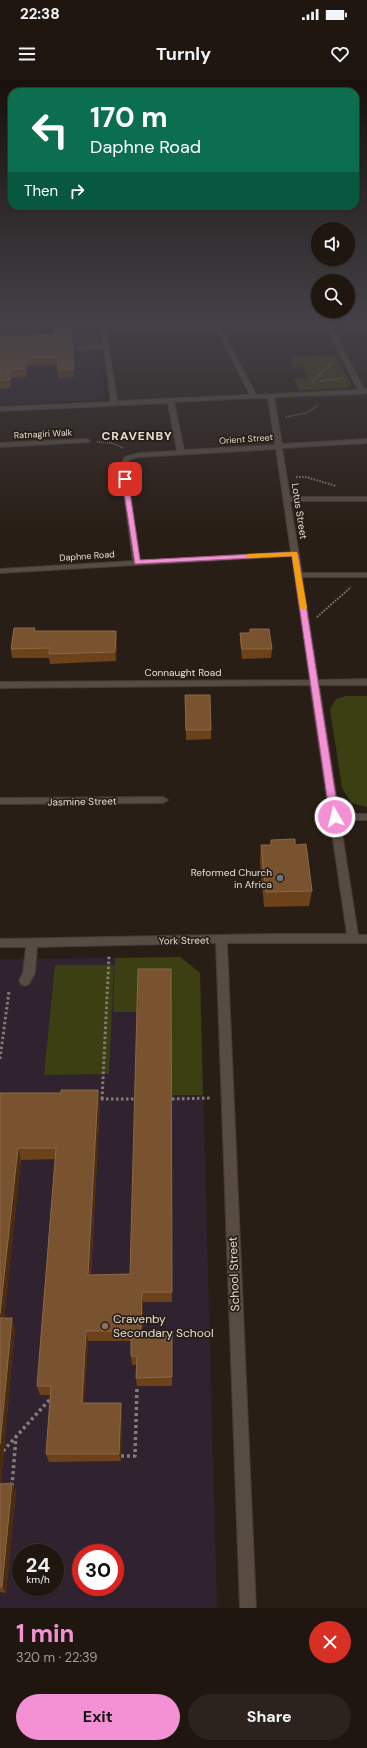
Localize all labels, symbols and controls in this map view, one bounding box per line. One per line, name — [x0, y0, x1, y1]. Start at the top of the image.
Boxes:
text: 22:38 — [20, 4, 60, 24]
text: Turnly — [156, 42, 211, 66]
icon: menu — [16, 43, 38, 65]
icon: heart — [329, 43, 351, 65]
text: 170 m — [90, 99, 168, 136]
icon: left — [24, 104, 76, 156]
text: Daphne Road — [90, 135, 201, 159]
icon: right — [66, 180, 88, 202]
text: Then — [24, 181, 58, 201]
map controls — [311, 222, 355, 318]
button: sound — [311, 222, 355, 266]
button: search — [311, 274, 355, 318]
street label: Ratnagiri Walk — [14, 426, 73, 442]
district label: CRAVENBY — [101, 428, 173, 444]
street label: Orient Street — [219, 431, 274, 447]
pin — [108, 462, 142, 496]
icon: arrive — [114, 468, 136, 490]
street label: Lotus Street — [289, 482, 310, 540]
street label: Daphne Road — [59, 548, 115, 564]
street label: Connaught Road — [145, 666, 221, 679]
street label: Jasmine Street — [47, 794, 117, 809]
position arrow — [314, 796, 356, 838]
place label: Reformed Church in Africa — [191, 866, 272, 891]
marker: Reformed Church in Africa — [275, 873, 285, 883]
street label: York Street — [159, 934, 209, 947]
street label: School Street — [225, 1236, 243, 1312]
place label: Cravenby Secondary School — [113, 1311, 214, 1341]
marker: Cravenby Secondary School — [100, 1321, 110, 1331]
speed limit sign: 30 — [72, 1544, 124, 1596]
text: 24 — [26, 1552, 50, 1578]
text: km/h — [26, 1573, 50, 1586]
text: 1 min — [16, 1618, 74, 1649]
button: close — [309, 1621, 351, 1663]
text: 320 m · 22:39 — [16, 1649, 98, 1666]
button: Exit — [16, 1694, 180, 1740]
button: Share — [188, 1694, 351, 1740]

